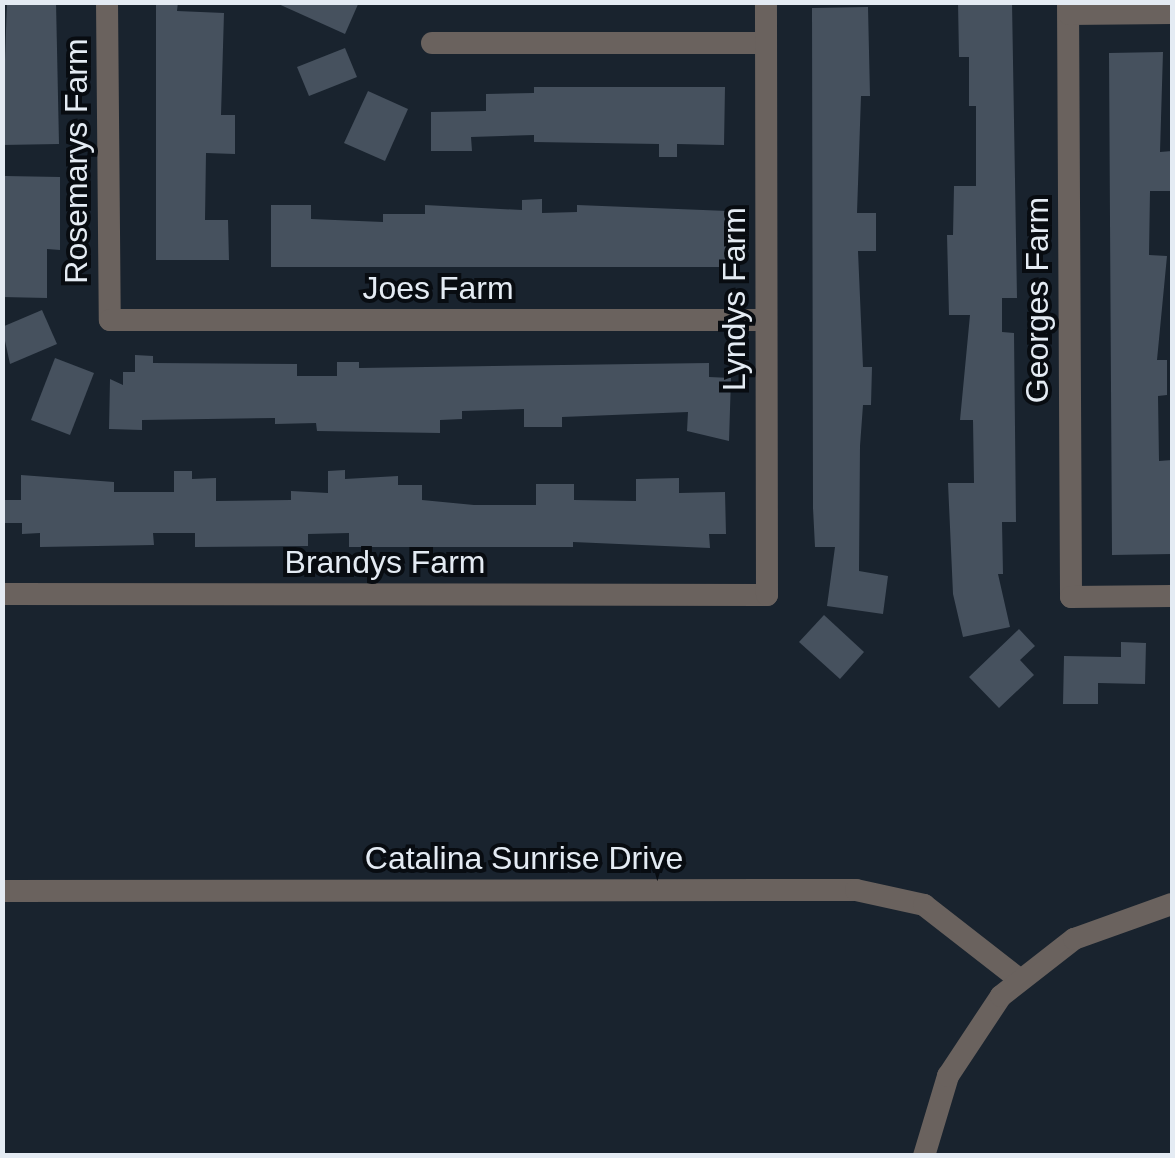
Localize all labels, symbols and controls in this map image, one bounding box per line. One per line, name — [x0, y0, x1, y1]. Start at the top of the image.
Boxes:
street label: Rosemarys Farm — [57, 38, 95, 284]
street label: Georges Farm — [1018, 197, 1056, 403]
street label: Lyndys Farm — [715, 207, 753, 391]
street label: Joes Farm — [362, 269, 514, 307]
street label: Brandys Farm — [285, 543, 485, 581]
street label: Catalina Sunrise Drive — [365, 839, 683, 877]

